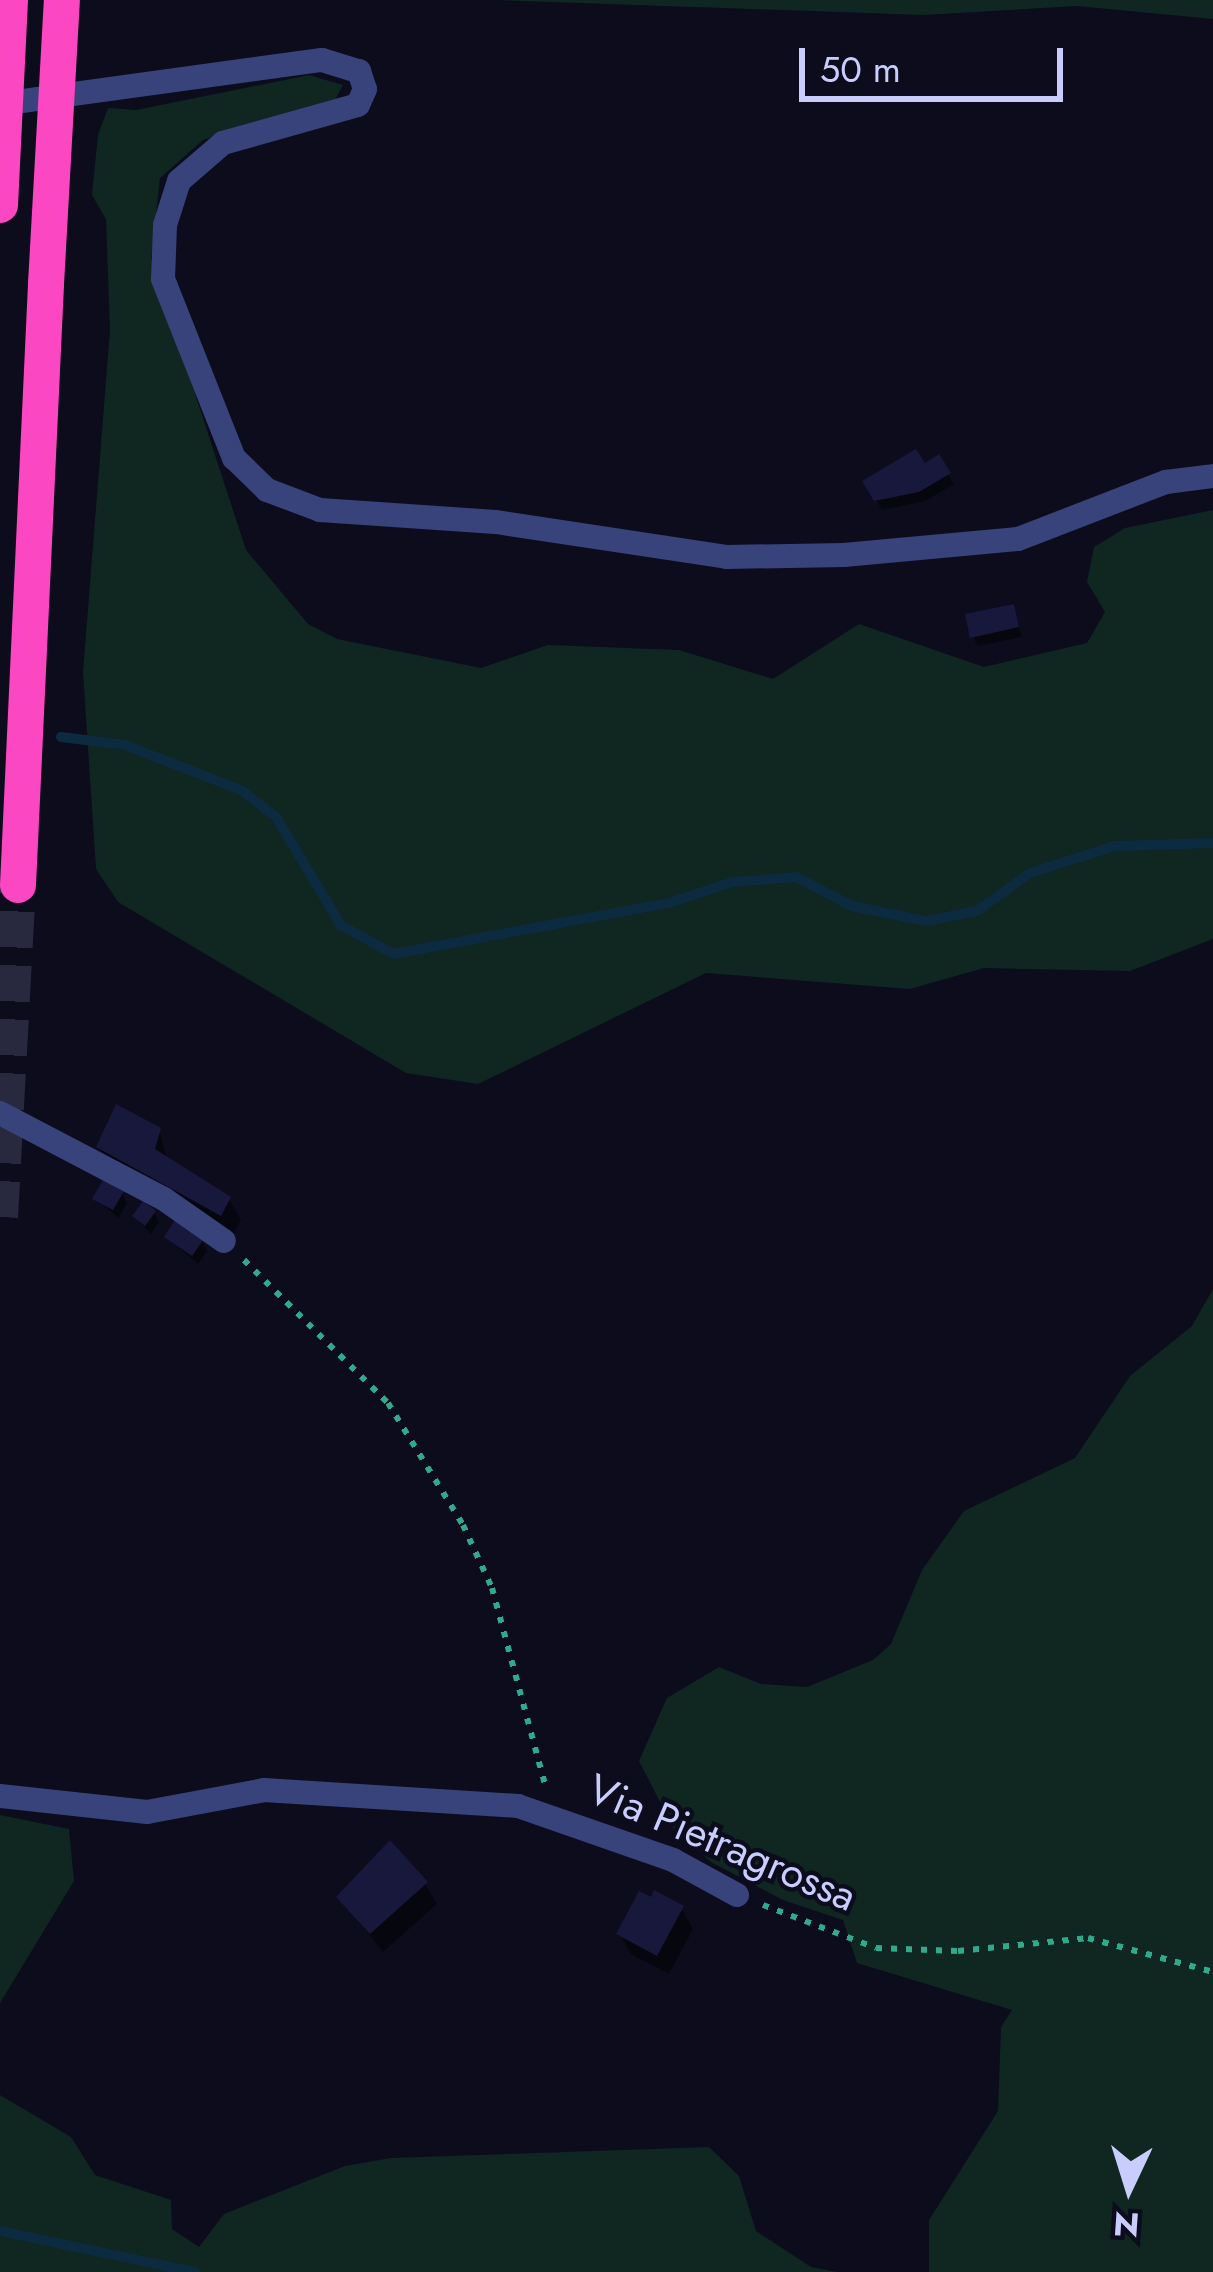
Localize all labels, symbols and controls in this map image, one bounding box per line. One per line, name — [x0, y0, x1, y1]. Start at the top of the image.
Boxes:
scale bar — [805, 24, 1069, 98]
text: 50 m — [820, 43, 901, 95]
street label: Via Pietragrossa — [580, 1764, 864, 1922]
north arrow — [1069, 2128, 1189, 2248]
text: N — [1112, 2200, 1141, 2249]

